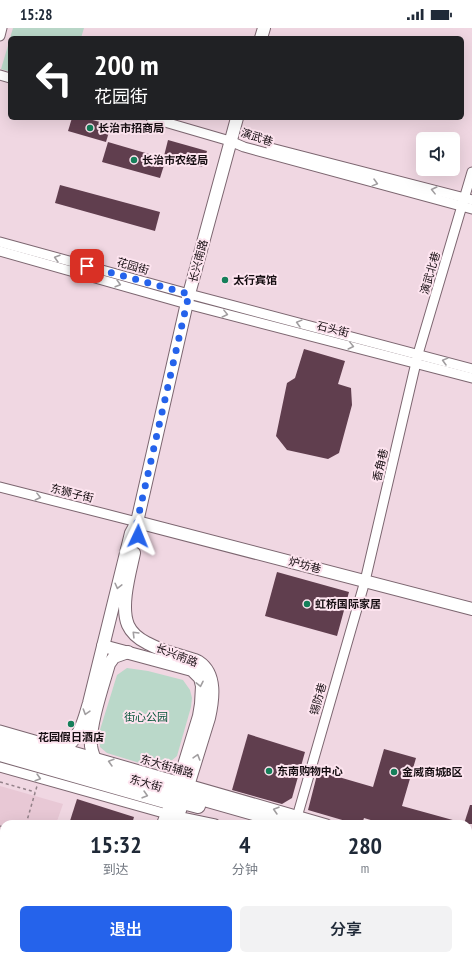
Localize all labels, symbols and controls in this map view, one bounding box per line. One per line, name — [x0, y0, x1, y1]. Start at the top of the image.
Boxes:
text: 15:28 — [20, 5, 52, 24]
text: 200 m — [94, 46, 158, 83]
icon: left — [28, 52, 80, 104]
text: 花园街 — [94, 85, 148, 108]
place label: 长治市招商局 — [98, 121, 164, 135]
marker: 长治市招商局 — [85, 123, 95, 133]
street label: 演武巷 — [239, 125, 275, 149]
map controls — [416, 132, 460, 176]
button: sound — [416, 132, 460, 176]
place label: 长治市农经局 — [142, 153, 208, 167]
marker: 长治市农经局 — [129, 155, 139, 165]
one-way arrow — [372, 178, 378, 186]
one-way arrow — [431, 186, 438, 195]
street label: 长兴南路 — [186, 238, 210, 284]
pin — [70, 249, 104, 283]
street label: 演武北巷 — [417, 250, 443, 296]
one-way arrow — [54, 254, 61, 262]
icon: arrive — [76, 255, 98, 277]
street label: 花园街 — [115, 255, 151, 277]
place label: 太行宾馆 — [233, 273, 277, 287]
marker: 太行宾馆 — [220, 275, 230, 285]
one-way arrow — [115, 279, 122, 288]
one-way arrow — [221, 309, 228, 318]
street label: 石头街 — [315, 318, 351, 340]
one-way arrow — [296, 319, 303, 328]
one-way arrow — [347, 341, 354, 350]
one-way arrow — [442, 358, 448, 366]
street label: 香角巷 — [369, 447, 391, 483]
street label: 东狮子街 — [49, 481, 95, 505]
one-way arrow — [34, 492, 41, 501]
position arrow — [117, 515, 159, 557]
street label: 炉坊巷 — [287, 554, 323, 576]
one-way arrow — [115, 582, 123, 589]
place label: 虹桥国际家居 — [315, 597, 381, 611]
marker: 虹桥国际家居 — [302, 599, 312, 609]
one-way arrow — [132, 631, 140, 639]
street label: 长兴南路 — [154, 641, 200, 669]
one-way arrow — [196, 680, 204, 687]
street label: 锡防巷 — [307, 681, 329, 717]
one-way arrow — [82, 708, 91, 715]
park label: 街心公园 — [124, 710, 168, 724]
marker: 花园假日酒店 — [66, 719, 76, 729]
place label: 花园假日酒店 — [38, 730, 104, 744]
street label: 东大街辅路 — [139, 752, 195, 780]
one-way arrow — [192, 753, 201, 760]
one-way arrow — [108, 758, 115, 767]
place label: 东南购物中心 — [277, 764, 343, 778]
place label: 金威商城B区 — [402, 765, 462, 779]
marker: 东南购物中心 — [264, 766, 274, 776]
marker: 金威商城B区 — [389, 767, 399, 777]
street label: 东大街 — [128, 772, 164, 794]
one-way arrow — [34, 773, 41, 782]
one-way arrow — [141, 790, 148, 799]
one-way arrow — [273, 806, 280, 815]
text: 15:32 — [90, 829, 142, 860]
text: 4 — [239, 829, 250, 860]
text: 280 — [348, 830, 382, 861]
text: m — [361, 860, 369, 877]
text: 到达 — [103, 861, 129, 878]
text: 分钟 — [232, 861, 258, 878]
button: 退出 — [20, 906, 232, 952]
button: 分享 — [240, 906, 452, 952]

